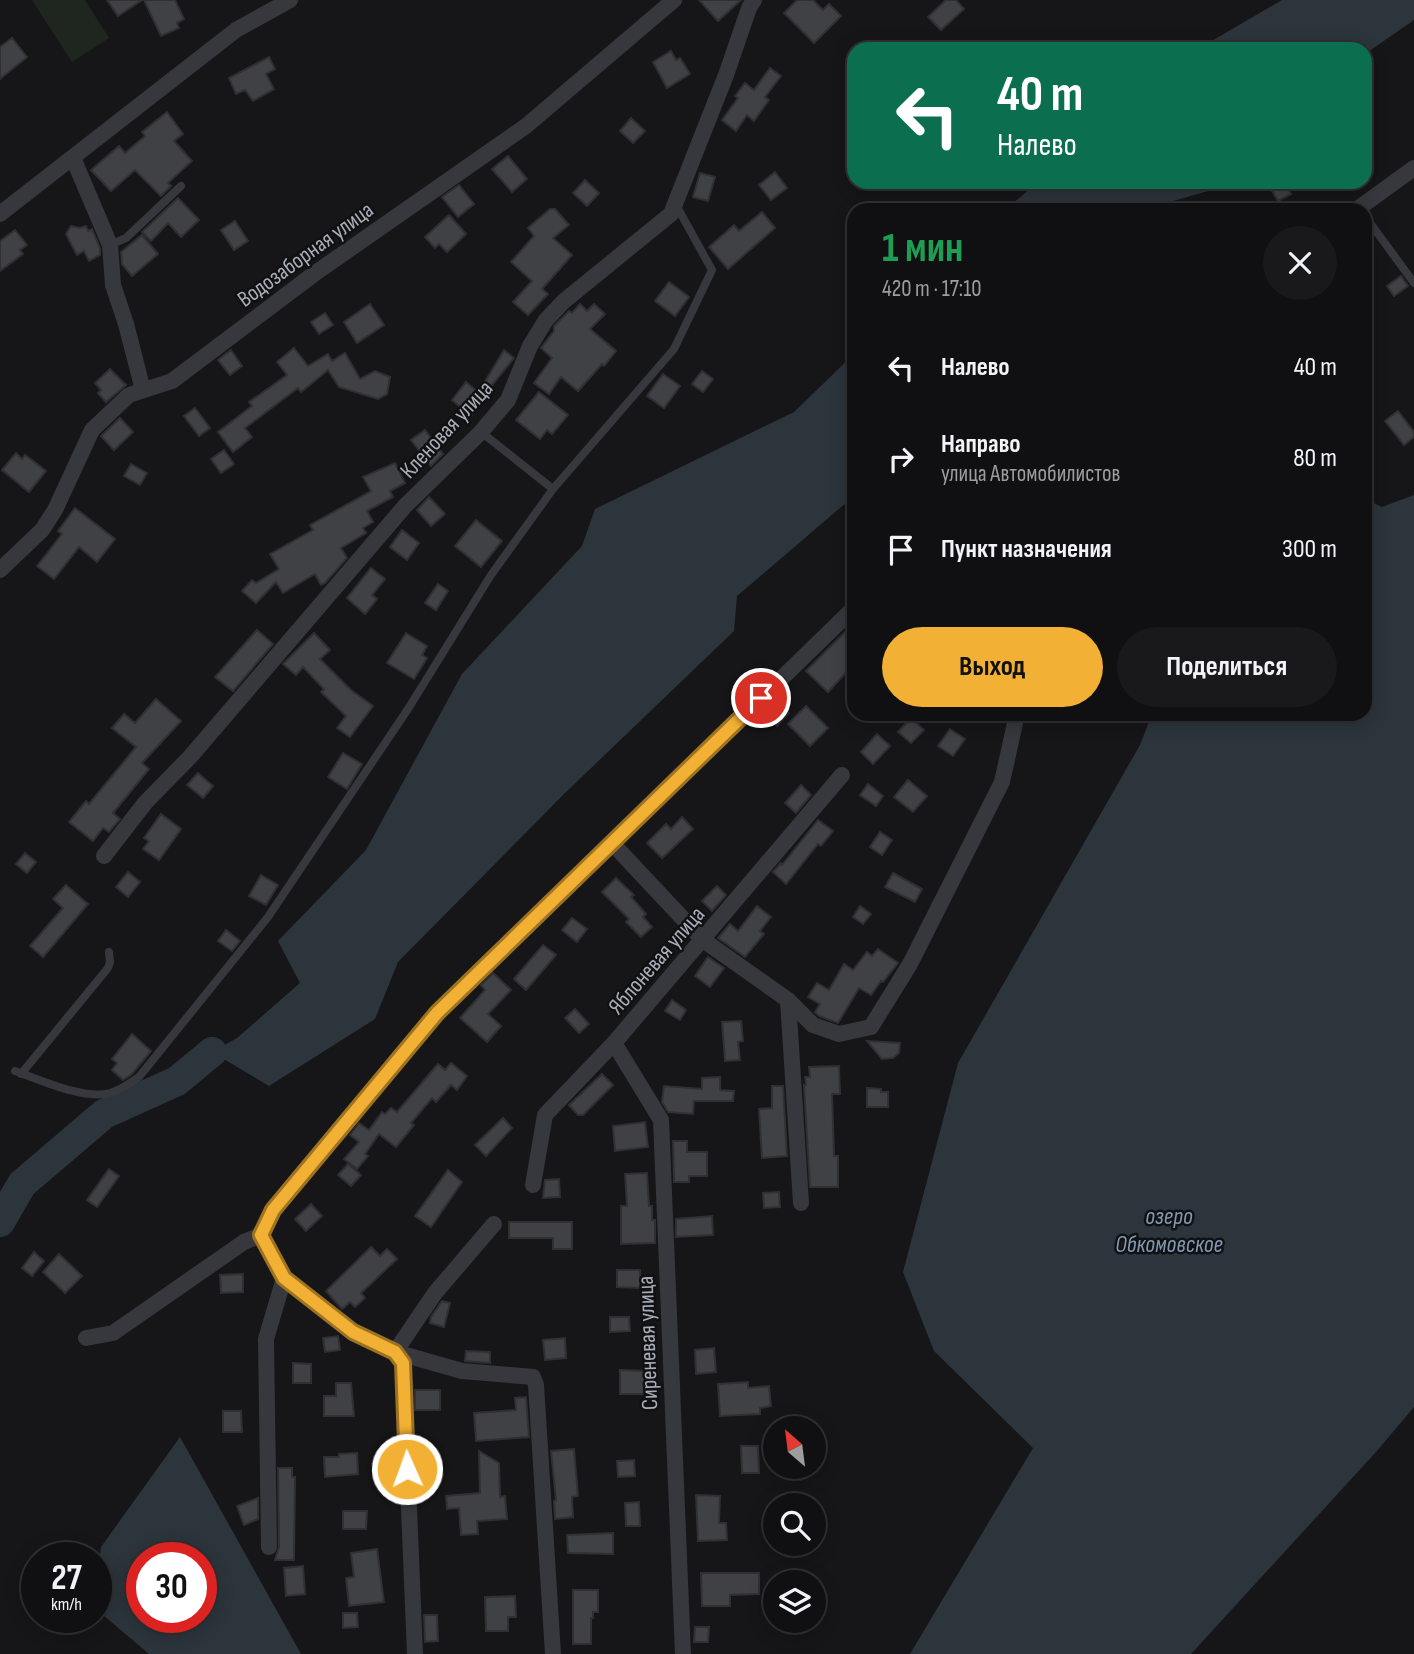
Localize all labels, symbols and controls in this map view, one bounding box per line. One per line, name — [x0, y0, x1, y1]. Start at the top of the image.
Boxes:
text: 40 m — [997, 66, 1083, 125]
icon: left — [882, 70, 973, 161]
text: Налево — [997, 126, 1077, 165]
street label: Водозаборная улица — [232, 196, 379, 314]
text: 1 мин — [882, 223, 963, 274]
button: close — [1263, 226, 1337, 300]
text: 420 m · 17:10 — [882, 275, 981, 303]
icon: left — [882, 349, 920, 387]
text: Налево — [941, 352, 1010, 383]
text: 40 m — [1294, 352, 1337, 383]
street label: Кленовая улица — [394, 375, 499, 485]
text: Направо — [941, 429, 1020, 460]
icon: right — [882, 440, 920, 478]
text: 80 m — [1293, 443, 1337, 474]
text: улица Автомобилистов — [941, 460, 1120, 488]
icon: arrive — [882, 531, 920, 569]
text: Пункт назначения — [941, 534, 1112, 565]
text: 300 m — [1282, 534, 1337, 565]
button: Выход — [882, 627, 1103, 707]
button: Поделиться — [1117, 627, 1337, 707]
pin — [731, 668, 791, 728]
icon: arrive — [742, 679, 780, 717]
street label: Яблоневая улица — [602, 901, 711, 1020]
water label: озеро Обкомовское — [1115, 1202, 1223, 1259]
street label: Сиреневая улица — [632, 1275, 664, 1410]
north arrow — [763, 1416, 826, 1479]
map controls — [763, 1416, 826, 1633]
position arrow — [370, 1432, 444, 1506]
button: search — [763, 1493, 826, 1556]
speed limit sign: 30 — [126, 1542, 217, 1633]
text: 27 — [51, 1557, 82, 1600]
button: layers — [763, 1570, 826, 1633]
text: km/h — [51, 1594, 82, 1615]

